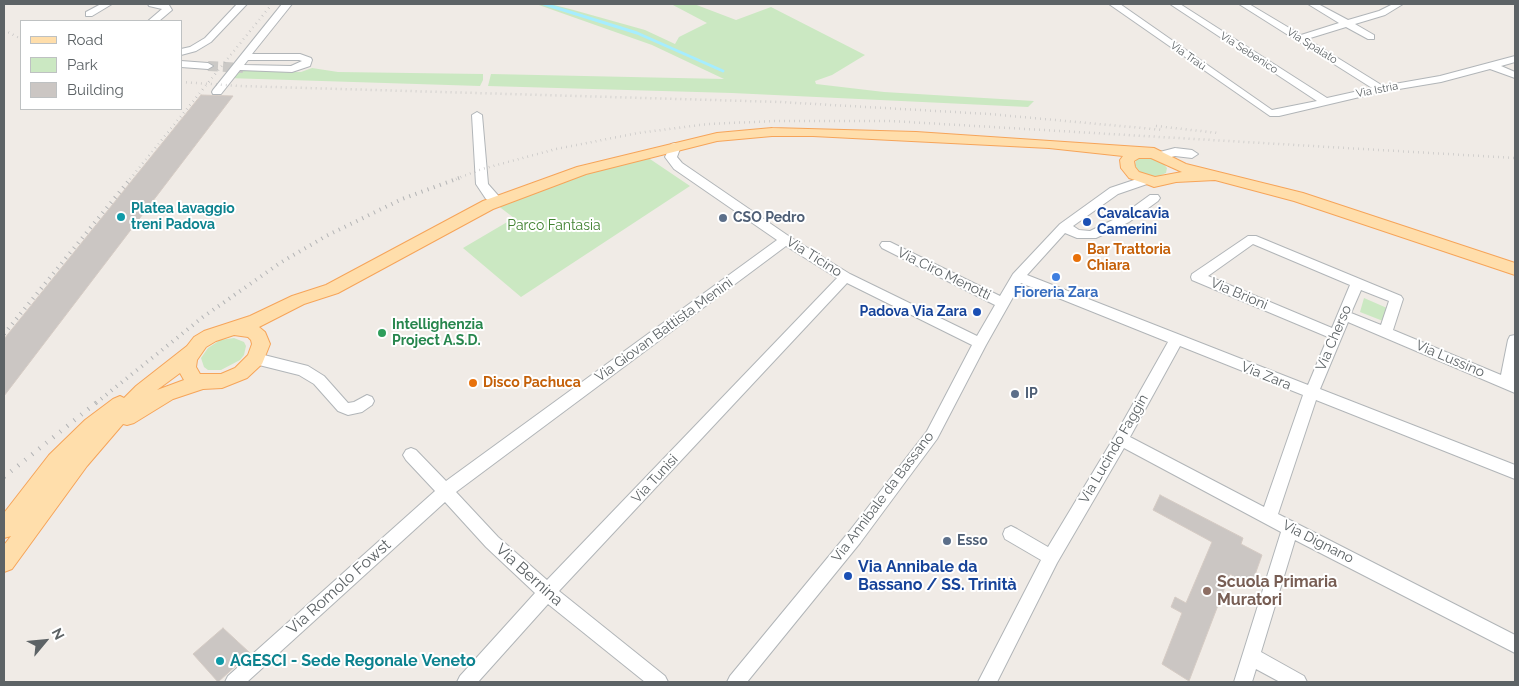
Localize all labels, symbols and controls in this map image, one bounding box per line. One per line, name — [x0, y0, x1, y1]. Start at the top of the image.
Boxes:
legend — [20, 20, 182, 110]
street label: Via Spalato — [1284, 25, 1340, 67]
street label: Via Sebenico — [1218, 29, 1280, 77]
text: Road — [67, 31, 103, 49]
street label: Via Traù — [1168, 39, 1208, 73]
text: Park — [67, 56, 98, 74]
street label: Via Istria — [1355, 79, 1399, 101]
text: Building — [67, 81, 124, 99]
place label: Platea lavaggio treni Padova — [131, 201, 235, 233]
place label: Cavalcavia Camerini — [1097, 206, 1169, 238]
place label: CSO Pedro — [733, 210, 805, 226]
marker: Platea lavaggio treni Padova — [115, 211, 127, 223]
marker: CSO Pedro — [717, 212, 729, 224]
marker: Cavalcavia Camerini — [1081, 216, 1093, 228]
park label: Parco Fantasia — [507, 218, 601, 234]
street label: Via Ticino — [783, 233, 845, 281]
place label: Bar Trattoria Chiara — [1087, 242, 1171, 274]
street label: Via Ciro Menotti — [894, 244, 994, 304]
marker: Bar Trattoria Chiara — [1071, 252, 1083, 264]
marker: Fioreria Zara — [1050, 271, 1062, 283]
street label: Via Giovan Battista Menini — [592, 274, 736, 386]
street label: Via Brioni — [1208, 274, 1270, 314]
place label: Fioreria Zara — [1014, 285, 1098, 301]
street label: Via Cherso — [1313, 303, 1355, 373]
place label: Padova Via Zara — [860, 304, 967, 320]
marker: Padova Via Zara — [971, 306, 983, 318]
place label: Intellighenzia Project A.S.D. — [392, 317, 483, 350]
marker: Intellighenzia Project A.S.D. — [376, 327, 388, 339]
street label: Via Lussino — [1413, 337, 1487, 381]
street label: Via Zara — [1238, 358, 1294, 394]
place label: Disco Pachuca — [483, 375, 581, 391]
marker: Disco Pachuca — [467, 377, 479, 389]
place label: IP — [1025, 386, 1038, 402]
marker: IP — [1009, 388, 1021, 400]
street label: Via Lucindo Faggin — [1076, 391, 1152, 507]
street label: Via Annibale da Bassano — [828, 428, 938, 566]
street label: Via Tunisi — [628, 451, 682, 507]
street label: Via Dignano — [1280, 517, 1356, 567]
place label: Esso — [957, 533, 988, 549]
street label: Via Romolo Fowst — [283, 535, 395, 639]
marker: Esso — [941, 535, 953, 547]
street label: Via Bernina — [491, 540, 567, 610]
place label: Via Annibale da Bassano / SS. Trinità — [858, 557, 1017, 595]
marker: Via Annibale da Bassano / SS. Trinità — [842, 570, 854, 582]
place label: Scuola Primaria Muratori — [1217, 572, 1337, 610]
marker: Scuola Primaria Muratori — [1201, 585, 1213, 597]
north arrow — [20, 616, 70, 666]
text: N — [49, 625, 68, 642]
place label: AGESCI - Sede Regonale Veneto — [230, 651, 476, 671]
marker: AGESCI - Sede Regonale Veneto — [214, 655, 226, 667]

